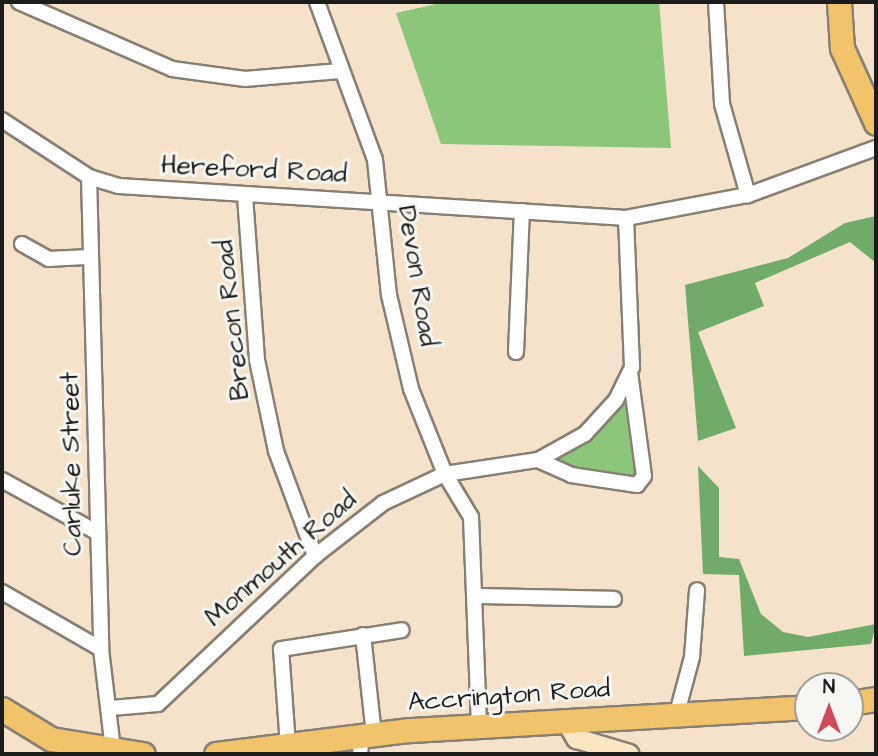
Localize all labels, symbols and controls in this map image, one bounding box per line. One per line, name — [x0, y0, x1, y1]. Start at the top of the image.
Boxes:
street label: Hereford Road — [160, 150, 348, 190]
street label: Devon Road — [390, 203, 444, 349]
street label: Brecon Road — [209, 238, 257, 402]
street label: Carluke Street — [55, 372, 89, 556]
street label: Monmouth Road — [199, 485, 363, 633]
north arrow — [794, 672, 864, 742]
street label: Accrington Road — [407, 673, 611, 719]
text: N — [823, 674, 835, 701]

